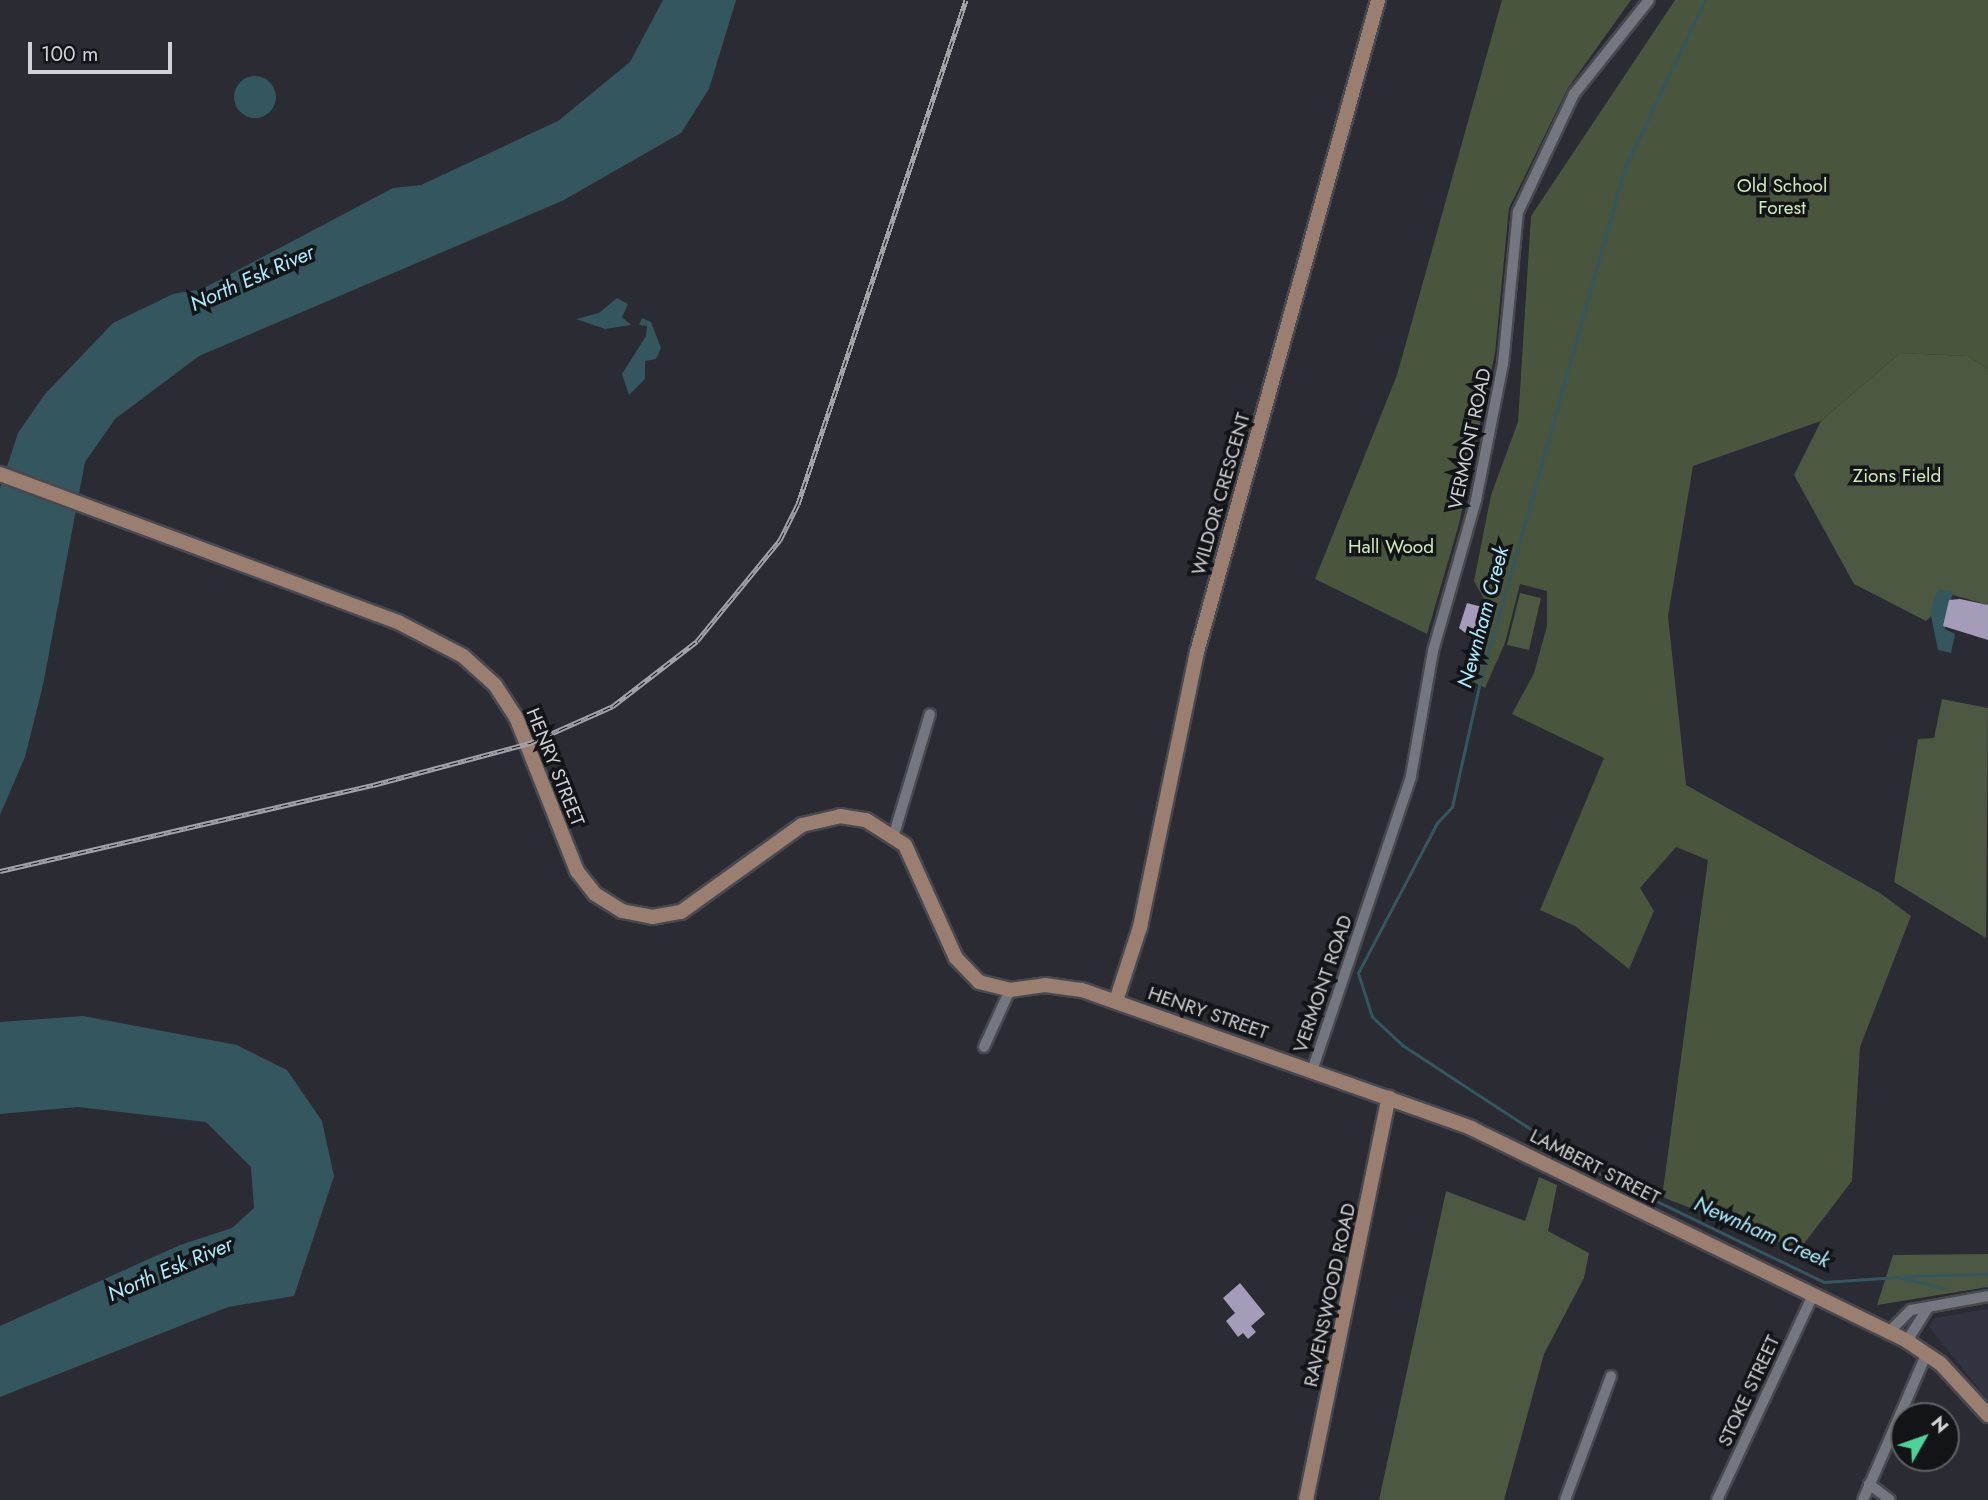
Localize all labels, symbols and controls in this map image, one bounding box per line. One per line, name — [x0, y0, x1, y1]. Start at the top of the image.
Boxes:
scale bar — [32, 28, 175, 72]
text: 100 m — [41, 39, 98, 69]
park label: Old School Forest — [1737, 175, 1827, 219]
water label: North Esk River — [186, 239, 318, 317]
street label: VERMONT ROAD — [1444, 366, 1496, 512]
street label: WILDOR CRESCENT — [1187, 410, 1255, 578]
park label: Zions Field — [1853, 465, 1941, 487]
park label: Hall Wood — [1348, 536, 1434, 558]
water label: Newnham Creek — [1452, 543, 1514, 691]
street label: HENRY STREET — [521, 705, 589, 829]
street label: VERMONT ROAD — [1289, 912, 1357, 1056]
street label: HENRY STREET — [1145, 982, 1271, 1044]
street label: LAMBERT STREET — [1526, 1124, 1664, 1210]
water label: Newnham Creek — [1690, 1191, 1834, 1273]
street label: RAVENSWOOD ROAD — [1299, 1201, 1361, 1389]
water label: North Esk River — [104, 1231, 236, 1307]
street label: STOKE STREET — [1713, 1332, 1785, 1450]
north arrow — [1890, 1402, 1960, 1472]
text: N — [1925, 1410, 1955, 1439]

